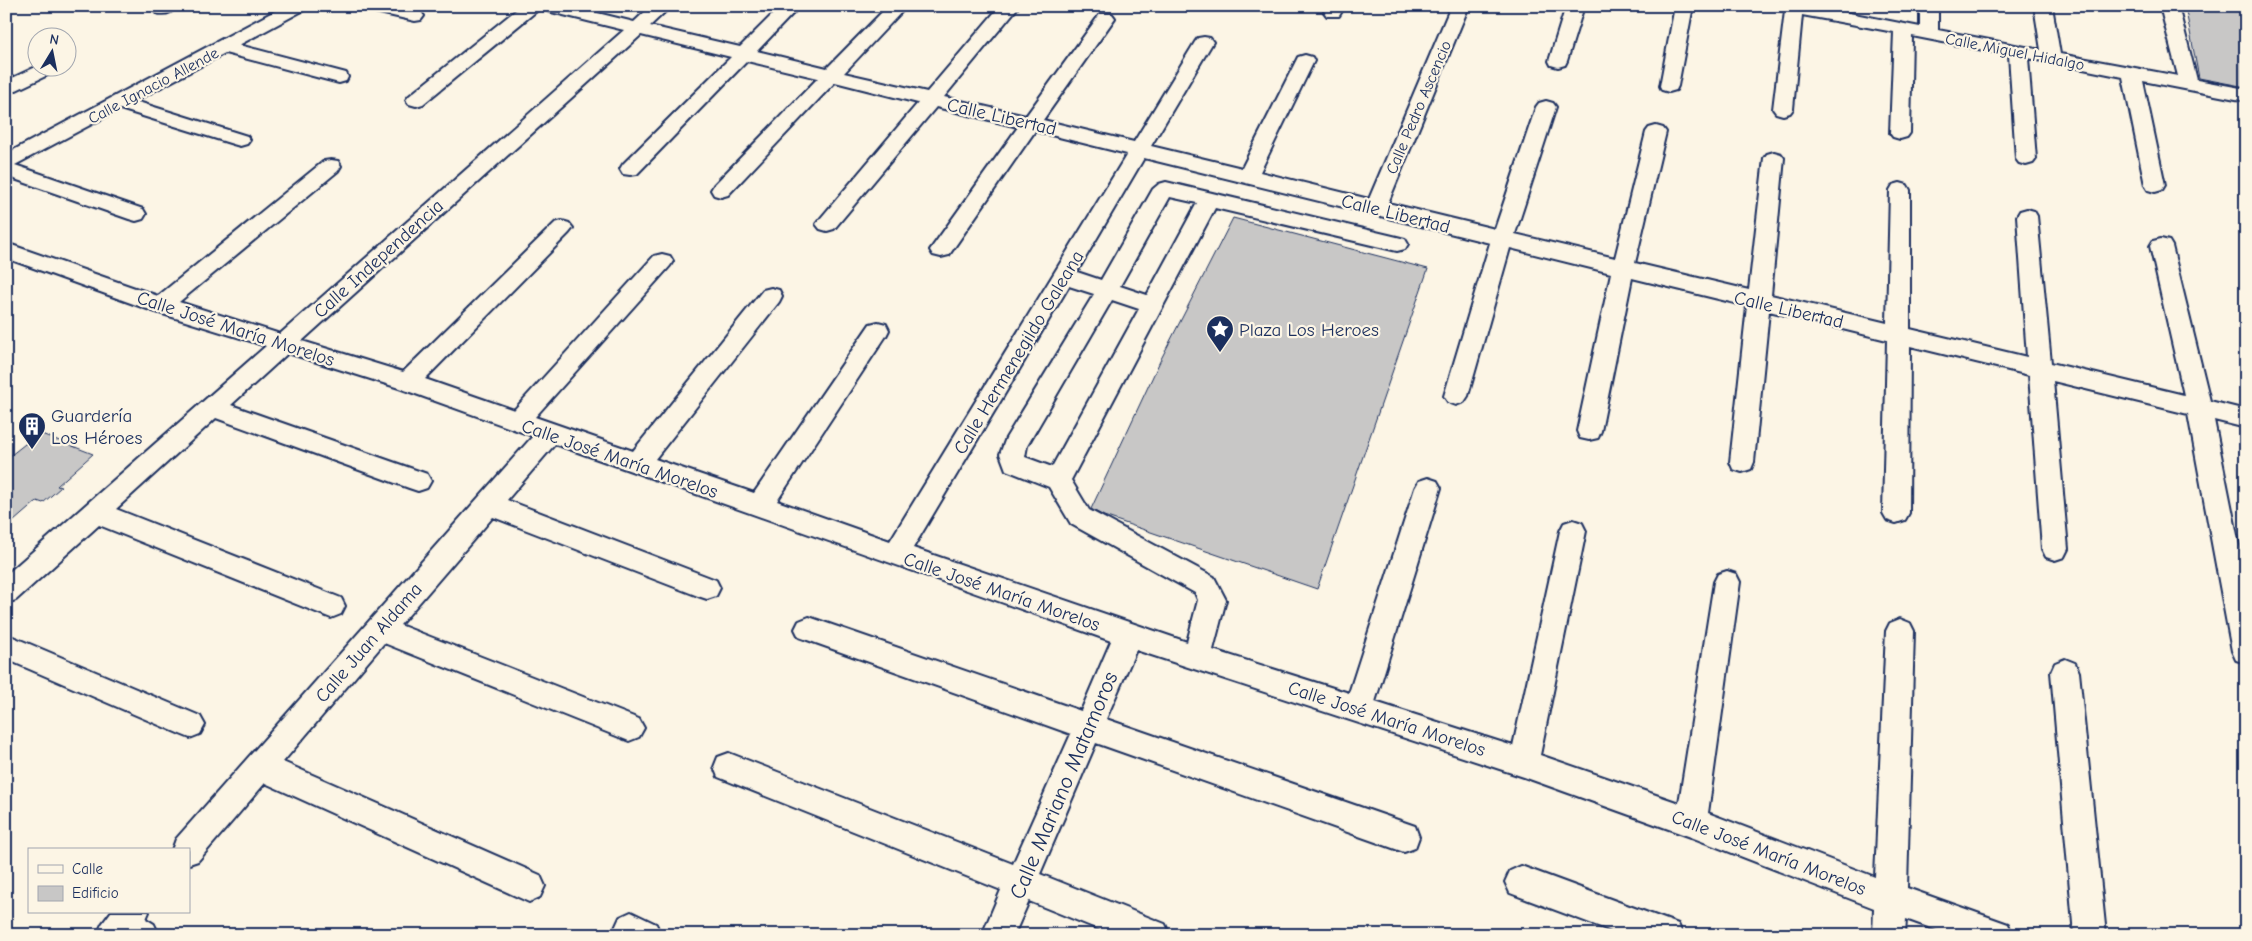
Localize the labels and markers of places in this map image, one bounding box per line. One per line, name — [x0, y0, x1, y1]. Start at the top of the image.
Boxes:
place icon: Plaza Los Heroes — [1205, 314, 1235, 353]
place label: Plaza Los Heroes — [1239, 319, 1379, 341]
place label: Guardería Los Héroes — [51, 405, 142, 449]
building icon: Guardería Los Héroes — [17, 411, 47, 450]

